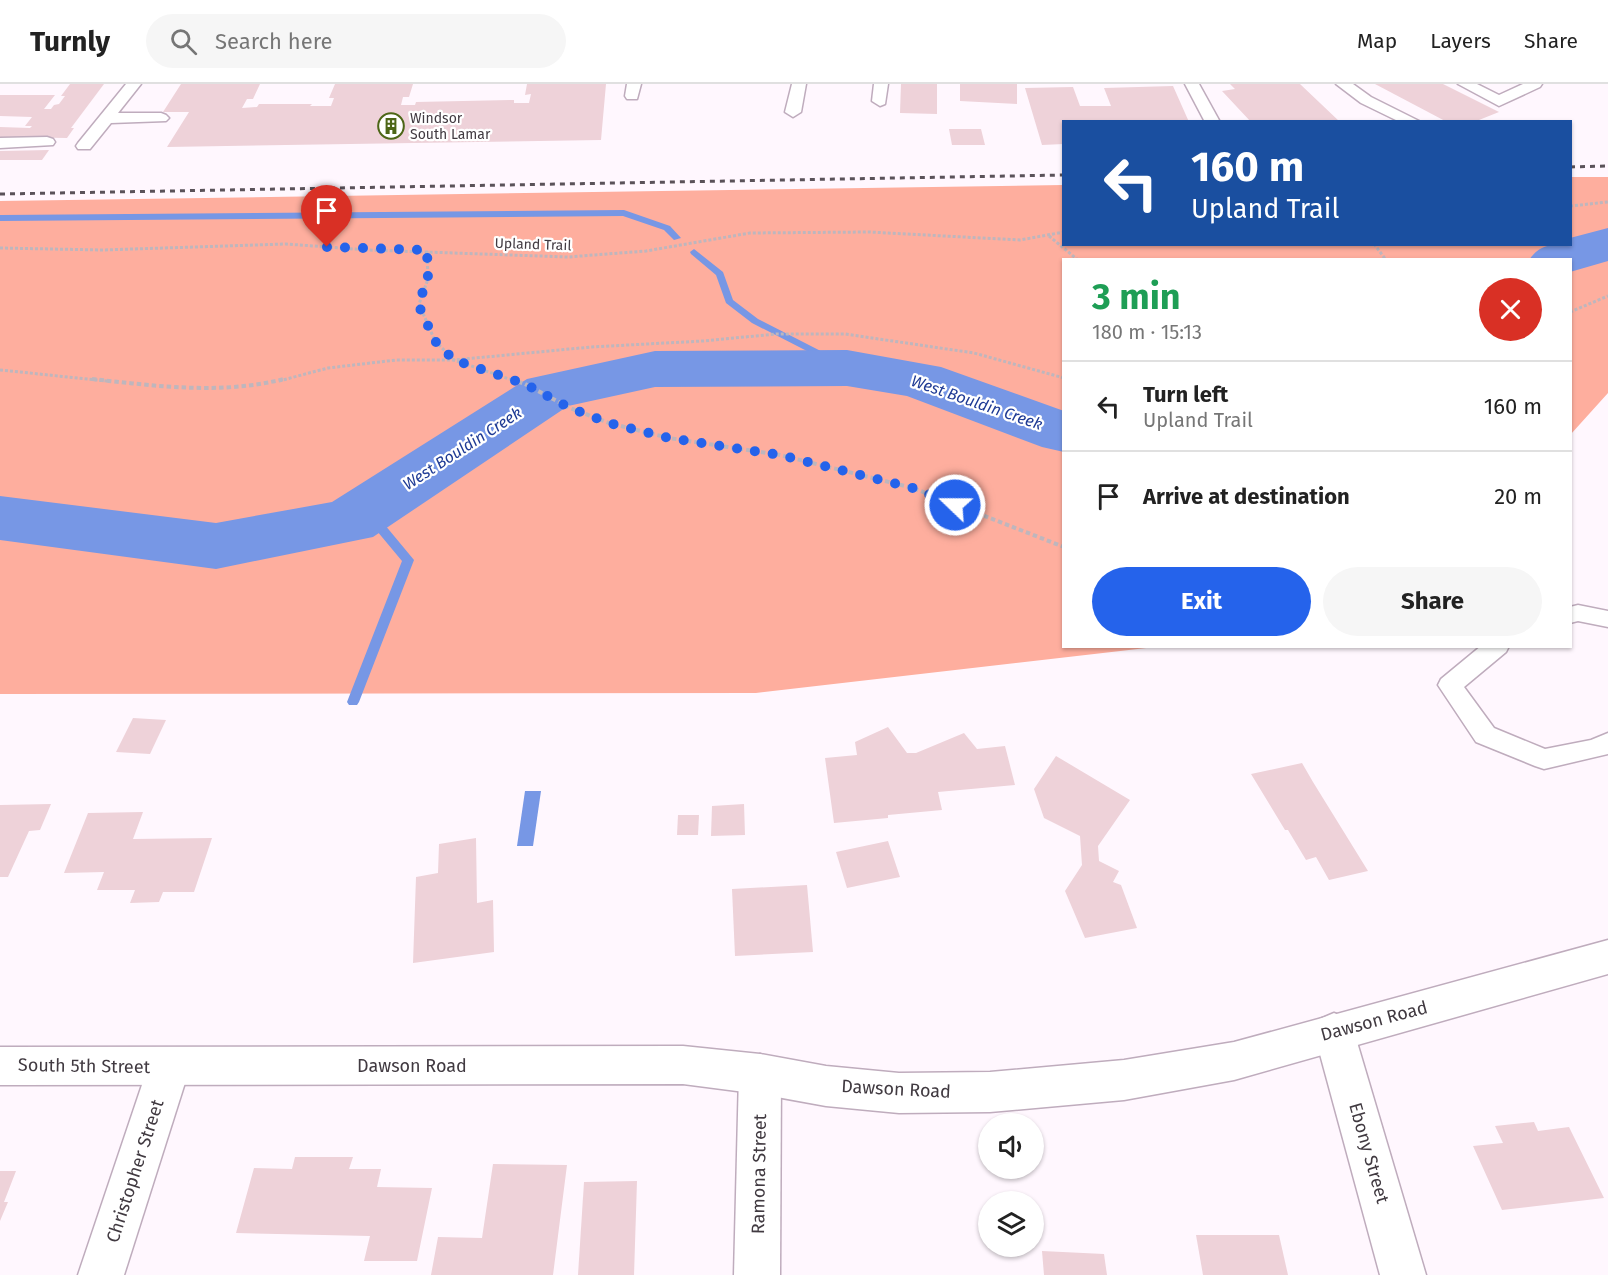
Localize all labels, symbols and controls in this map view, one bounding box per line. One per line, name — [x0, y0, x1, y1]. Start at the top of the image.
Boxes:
search box — [146, 14, 566, 68]
text: Turnly — [30, 25, 110, 58]
icon: search — [167, 25, 200, 58]
text: Search here — [215, 28, 332, 55]
text: Map — [1357, 28, 1397, 54]
text: Layers — [1430, 28, 1491, 54]
text: Share — [1524, 28, 1578, 54]
place label: Windsor South Lamar — [410, 110, 491, 143]
building icon: Windsor South Lamar — [376, 111, 406, 141]
text: 160 m — [1191, 142, 1304, 192]
icon: left — [1092, 144, 1170, 222]
pin — [301, 185, 352, 247]
text: Upland Trail — [1191, 193, 1339, 225]
icon: arrive — [310, 194, 343, 227]
street label: Upland Trail — [494, 235, 572, 254]
text: 3 min — [1092, 275, 1181, 319]
button: close — [1479, 278, 1542, 341]
text: 180 m · 15:13 — [1092, 320, 1202, 344]
water label: West Bouldin Creek — [909, 371, 1045, 434]
text: Turn left — [1143, 381, 1228, 408]
icon: left — [1092, 390, 1125, 423]
text: 160 m — [1484, 393, 1542, 420]
water label: West Bouldin Creek — [399, 403, 525, 494]
text: Upland Trail — [1143, 408, 1253, 432]
position arrow — [923, 473, 987, 537]
icon: arrive — [1092, 480, 1125, 513]
text: Arrive at destination — [1143, 483, 1350, 510]
text: 20 m — [1494, 483, 1542, 510]
button: Exit — [1092, 567, 1311, 636]
button: Share — [1323, 567, 1542, 636]
street label: Dawson Road — [1318, 996, 1430, 1046]
street label: South 5th Street — [18, 1054, 151, 1078]
street label: Dawson Road — [357, 1055, 467, 1077]
street label: Dawson Road — [841, 1075, 951, 1103]
street label: Christopher Street — [101, 1096, 169, 1245]
street label: Ebony Street — [1344, 1100, 1394, 1206]
street label: Ramona Street — [747, 1113, 771, 1234]
map controls — [978, 1113, 1044, 1257]
button: sound — [978, 1113, 1044, 1179]
button: layers — [978, 1191, 1044, 1257]

